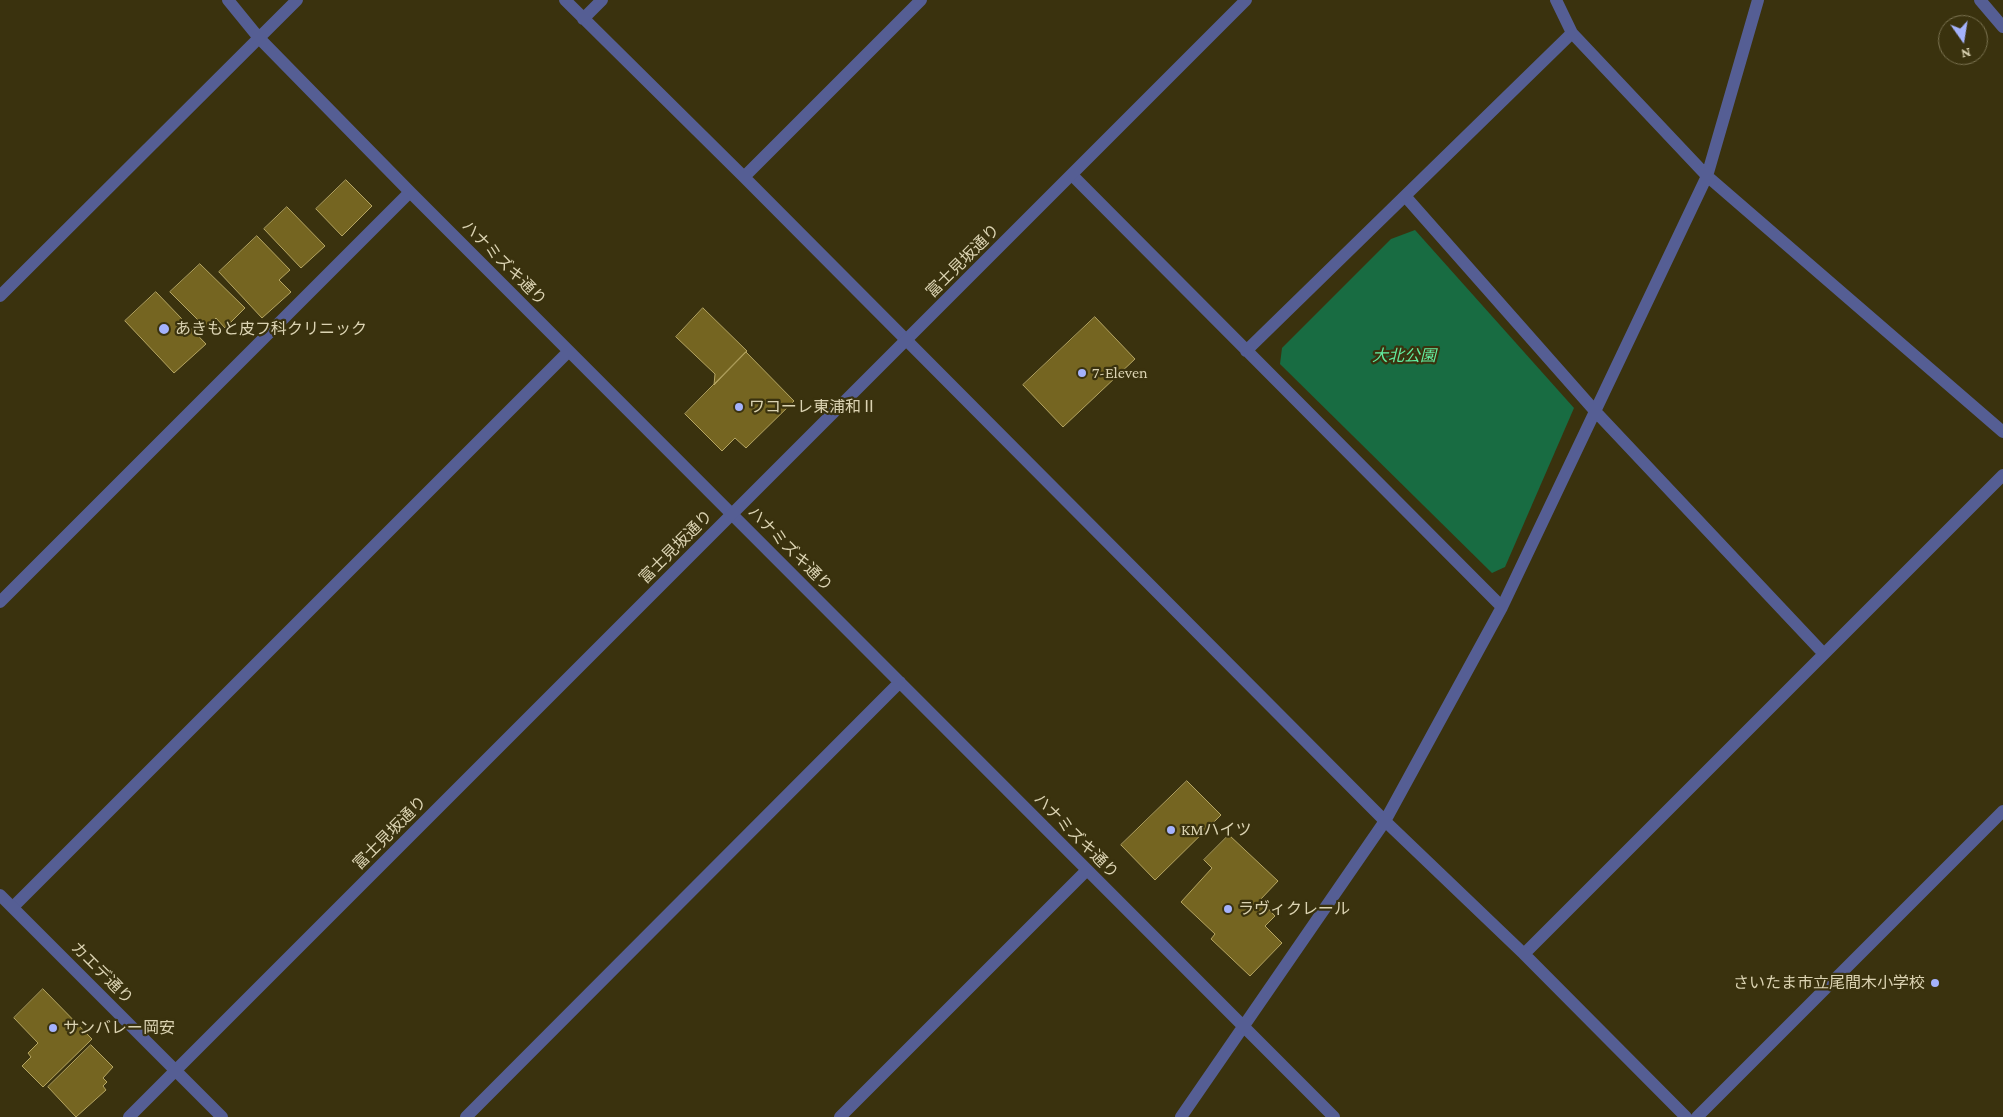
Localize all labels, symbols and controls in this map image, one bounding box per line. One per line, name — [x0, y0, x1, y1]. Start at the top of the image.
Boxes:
north arrow — [1938, 15, 1988, 65]
text: N — [1960, 45, 1973, 63]
street label: ハナミズキ通り — [458, 217, 550, 309]
street label: 富士見坂通り — [922, 220, 1004, 302]
place label: あきもと皮フ科クリニック — [175, 319, 367, 339]
marker: あきもと皮フ科クリニック — [157, 322, 171, 336]
park label: 大北公園 — [1372, 346, 1436, 366]
place label: 7-Eleven — [1092, 363, 1148, 383]
marker: 7-Eleven — [1076, 367, 1088, 379]
place label: ワコーレ東浦和Ⅱ — [749, 397, 877, 417]
marker: ワコーレ東浦和Ⅱ — [733, 401, 745, 413]
street label: ハナミズキ通り — [744, 503, 836, 595]
street label: 富士見坂通り — [635, 506, 717, 588]
street label: ハナミズキ通り — [1030, 790, 1122, 882]
street label: 富士見坂通り — [349, 792, 431, 874]
place label: KMハイツ — [1181, 820, 1251, 840]
marker: KMハイツ — [1165, 824, 1177, 836]
place label: ラヴィクレール — [1238, 899, 1350, 919]
marker: ラヴィクレール — [1222, 903, 1234, 915]
street label: カエデ通り — [67, 938, 137, 1008]
place label: さいたま市立尾間木小学校 — [1733, 973, 1925, 993]
marker: さいたま市立尾間木小学校 — [1929, 977, 1941, 989]
place label: サンバレー岡安 — [63, 1018, 175, 1038]
marker: サンバレー岡安 — [47, 1022, 59, 1034]

